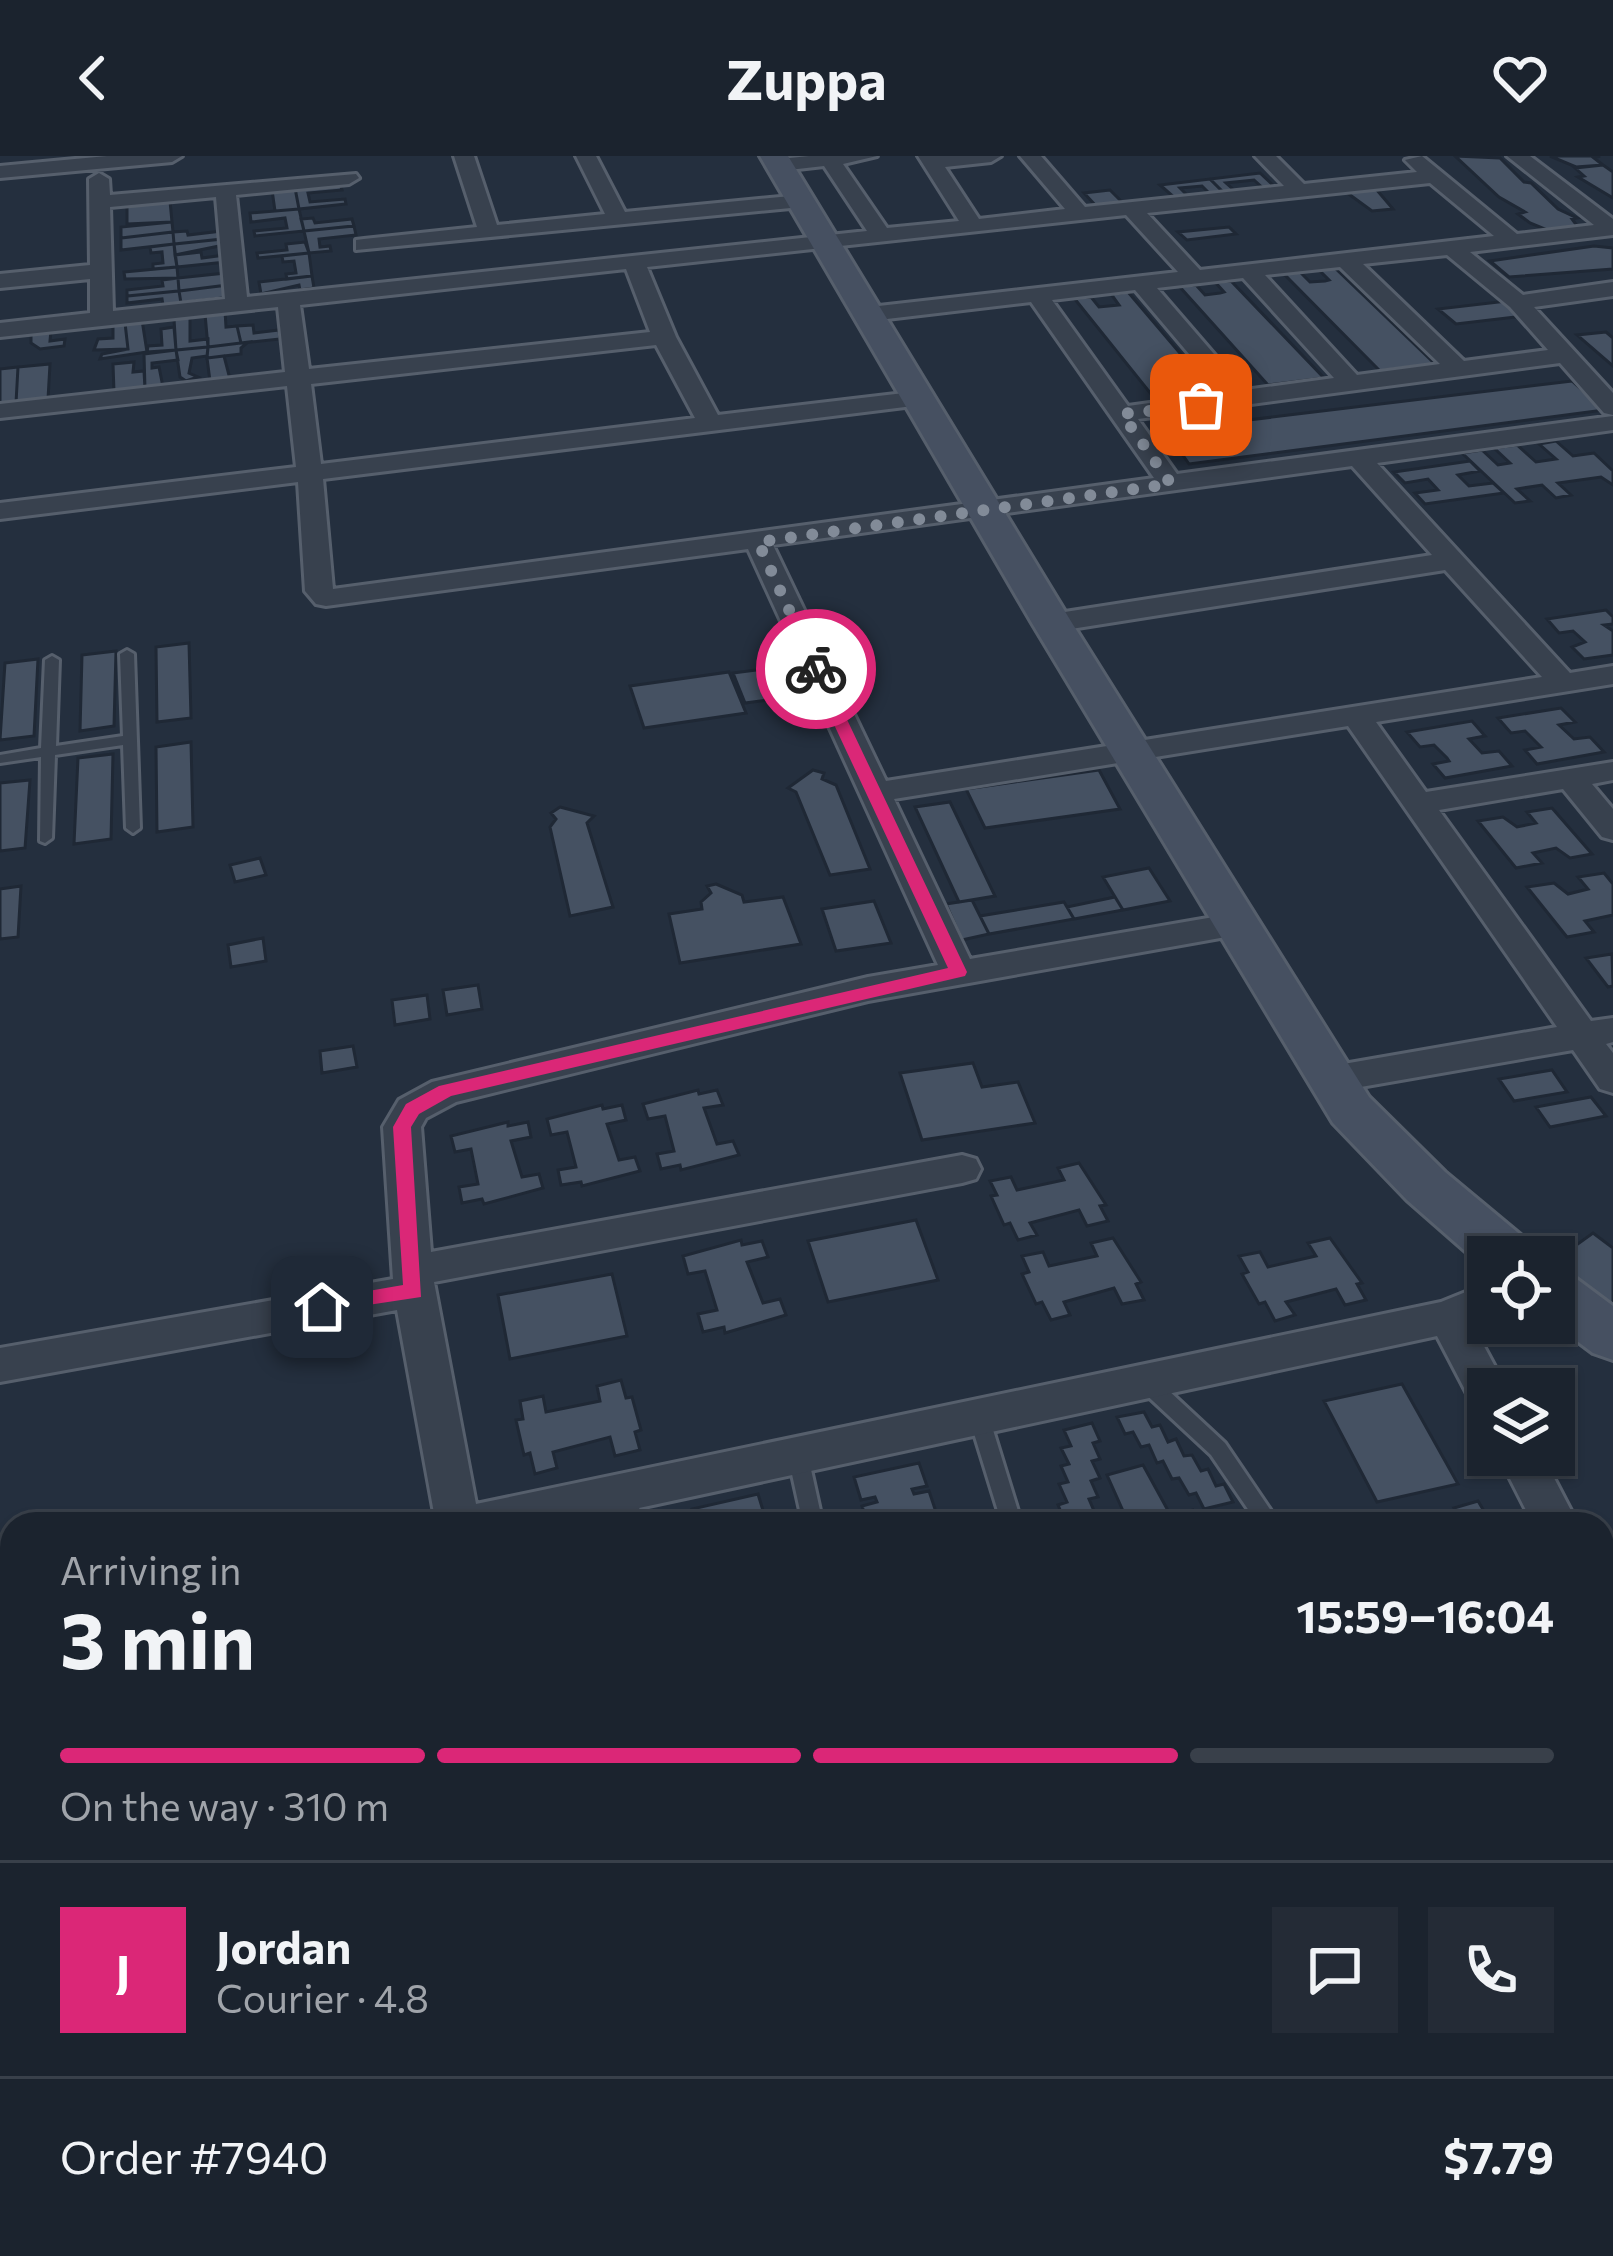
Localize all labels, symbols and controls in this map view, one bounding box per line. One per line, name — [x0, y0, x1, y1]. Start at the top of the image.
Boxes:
icon: back — [60, 45, 126, 111]
text: Zuppa — [726, 45, 887, 111]
icon: heart — [1487, 45, 1553, 111]
pin — [1150, 354, 1252, 456]
icon: bag — [1168, 372, 1234, 438]
courier — [756, 609, 876, 729]
icon: bike — [783, 636, 849, 702]
map controls — [1467, 1236, 1575, 1476]
button: locate — [1467, 1236, 1575, 1344]
pin — [271, 1256, 373, 1358]
icon: home — [289, 1274, 355, 1340]
button: layers — [1467, 1368, 1575, 1476]
text: Arriving in — [60, 1545, 241, 1593]
text: 15:59–16:04 — [1296, 1587, 1554, 1642]
text: 3 min — [60, 1590, 255, 1685]
text: On the way · 310 m — [60, 1781, 389, 1829]
button: chat — [1272, 1907, 1398, 2033]
button: phone — [1428, 1907, 1554, 2033]
text: Jordan — [216, 1918, 351, 1973]
text: J — [116, 1942, 130, 1997]
text: Courier · 4.8 — [216, 1973, 429, 2021]
text: Order #7940 — [60, 2128, 328, 2183]
text: $7.79 — [1443, 2128, 1554, 2183]

